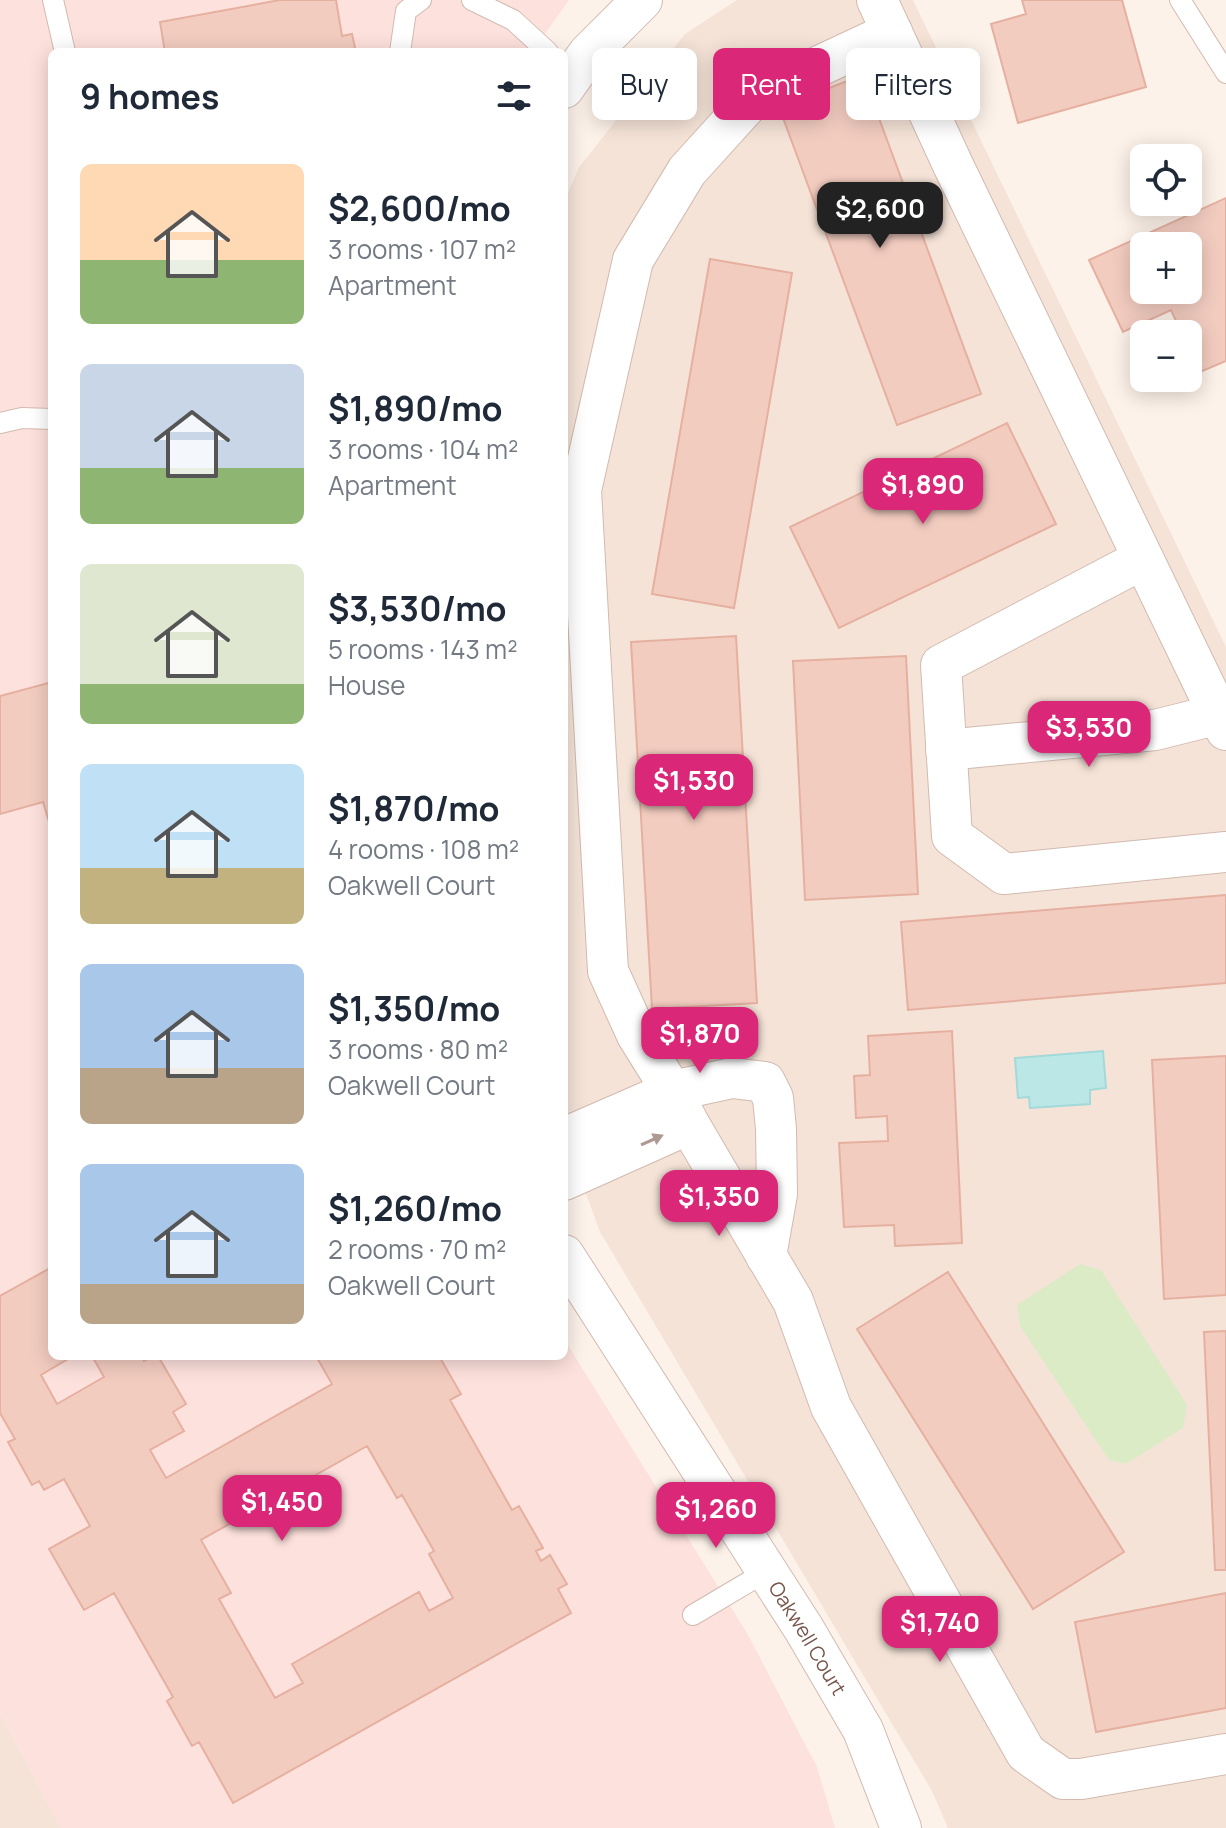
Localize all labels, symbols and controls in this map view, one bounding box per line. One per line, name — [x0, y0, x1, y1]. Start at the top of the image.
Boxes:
chip: Buy — [592, 48, 697, 120]
chip: Rent — [713, 48, 830, 120]
chip: Filters — [846, 48, 980, 120]
text: 9 homes — [80, 73, 219, 119]
icon: filters — [492, 74, 536, 118]
map controls — [1130, 144, 1202, 392]
button: locate — [1130, 144, 1202, 216]
pin: $2,600 — [815, 182, 945, 250]
text: $2,600/mo — [328, 185, 511, 231]
text: $2,600 — [835, 190, 925, 226]
icon: home — [144, 196, 240, 292]
text: 3 rooms · 107 m² — [328, 231, 516, 267]
button: + — [1130, 232, 1202, 304]
text: Apartment — [328, 267, 457, 303]
button: − — [1130, 320, 1202, 392]
text: $1,890/mo — [328, 385, 503, 431]
icon: home — [144, 396, 240, 492]
text: 3 rooms · 104 m² — [328, 431, 518, 467]
pin: $1,890 — [858, 458, 988, 526]
text: $1,890 — [881, 466, 965, 502]
text: Apartment — [328, 467, 457, 503]
text: $3,530/mo — [328, 585, 507, 631]
icon: home — [144, 596, 240, 692]
text: 5 rooms · 143 m² — [328, 631, 518, 667]
text: House — [328, 667, 405, 703]
pin: $3,530 — [1024, 701, 1154, 769]
text: $3,530 — [1046, 709, 1132, 745]
pin: $1,530 — [629, 754, 759, 822]
text: $1,530 — [653, 762, 735, 798]
text: $1,870/mo — [328, 785, 500, 831]
icon: home — [144, 796, 240, 892]
text: 4 rooms · 108 m² — [328, 831, 519, 867]
text: Oakwell Court — [328, 867, 495, 903]
text: $1,350/mo — [328, 985, 500, 1031]
icon: home — [144, 996, 240, 1092]
pin: $1,870 — [635, 1007, 765, 1075]
text: $1,870 — [659, 1015, 741, 1051]
text: 3 rooms · 80 m² — [328, 1031, 508, 1067]
text: Oakwell Court — [328, 1067, 495, 1103]
one-way arrow — [640, 1134, 664, 1147]
pin: $1,350 — [654, 1170, 784, 1238]
text: $1,350 — [678, 1178, 760, 1214]
text: $1,260/mo — [328, 1185, 502, 1231]
icon: home — [144, 1196, 240, 1292]
text: 2 rooms · 70 m² — [328, 1231, 506, 1267]
text: Oakwell Court — [328, 1267, 495, 1303]
pin: $1,450 — [217, 1475, 347, 1543]
pin: $1,260 — [651, 1482, 781, 1550]
text: $1,450 — [241, 1483, 323, 1519]
text: $1,260 — [674, 1490, 758, 1526]
street label: Oakwell Court — [763, 1576, 853, 1700]
pin: $1,740 — [875, 1596, 1005, 1664]
text: $1,740 — [900, 1604, 980, 1640]

